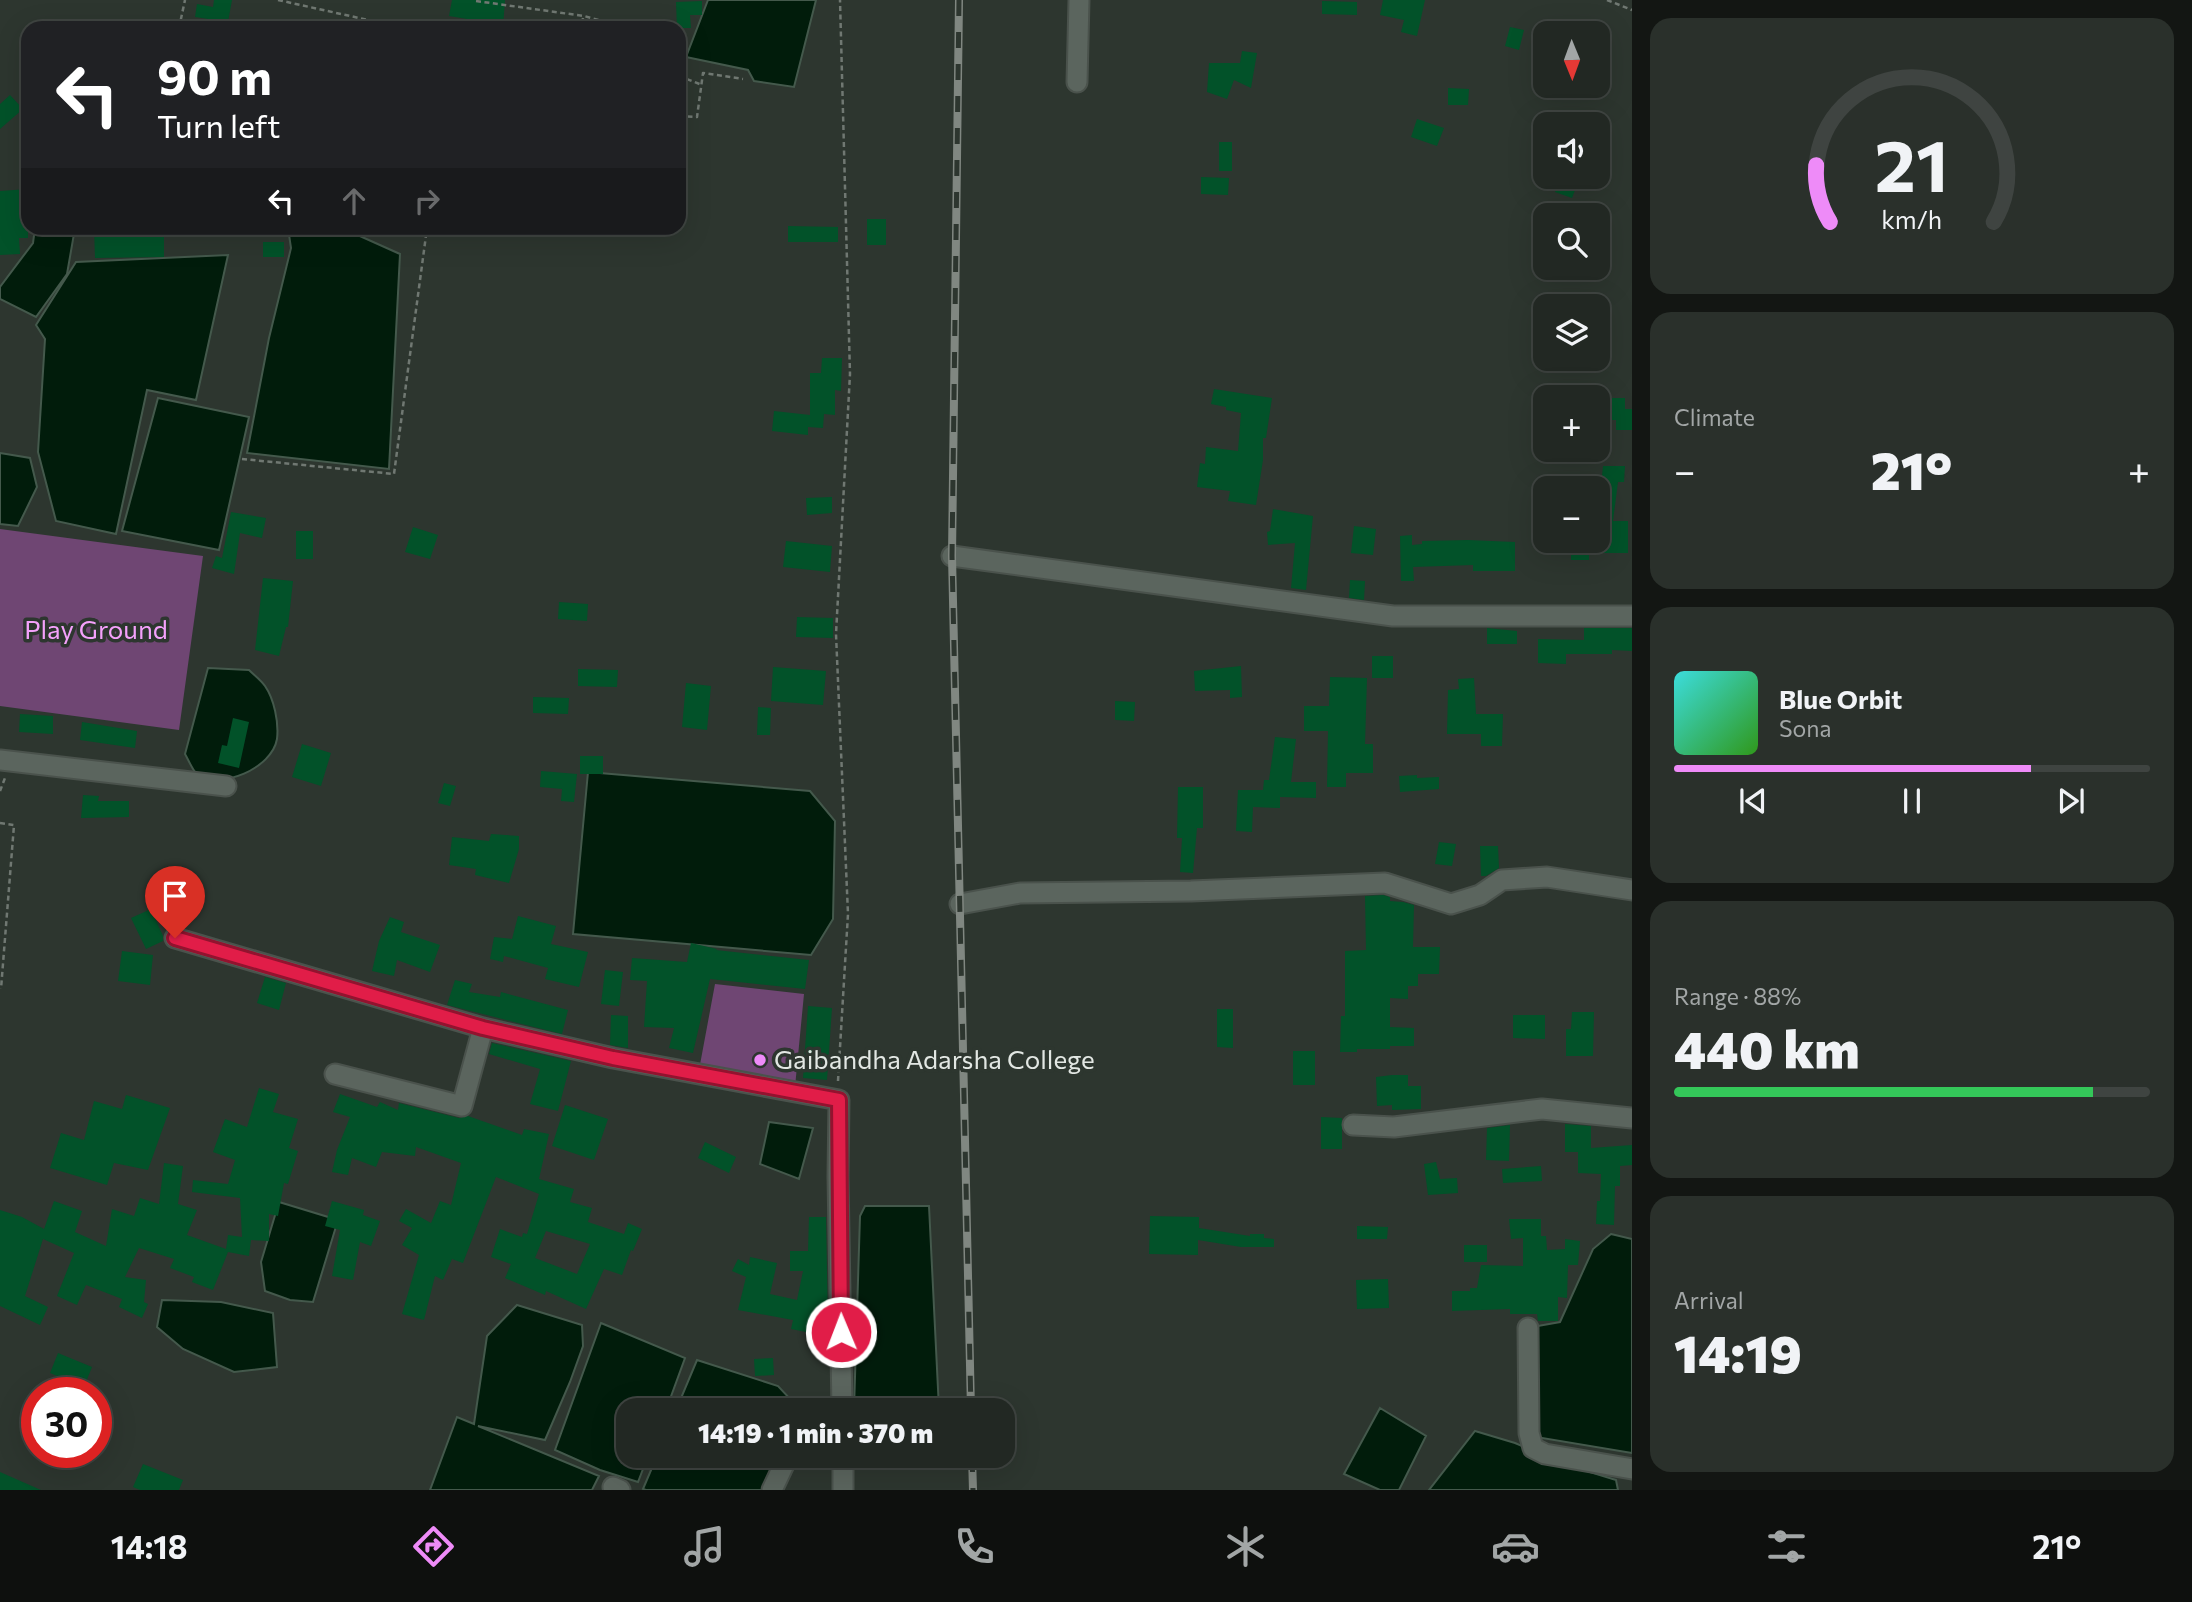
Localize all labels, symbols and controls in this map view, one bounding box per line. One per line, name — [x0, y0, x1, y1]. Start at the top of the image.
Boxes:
north arrow — [1533, 21, 1610, 98]
map controls — [1533, 21, 1610, 553]
text: 90 m — [157, 45, 272, 105]
icon: left — [42, 49, 133, 140]
text: Turn left — [157, 105, 281, 145]
button: sound — [1533, 112, 1610, 189]
text: 21 — [1875, 119, 1949, 208]
icon: left — [262, 182, 300, 220]
icon: ahead — [335, 182, 373, 220]
icon: right — [408, 182, 446, 220]
button: search — [1533, 203, 1610, 280]
text: km/h — [1882, 204, 1942, 234]
button: layers — [1533, 294, 1610, 371]
button: + — [1533, 385, 1610, 462]
text: Climate — [1674, 403, 1755, 431]
text: 21° — [1871, 437, 1952, 501]
text: − — [1674, 446, 1696, 493]
text: + — [2128, 446, 2150, 493]
button: − — [1533, 476, 1610, 553]
park label: Play Ground — [24, 613, 168, 644]
text: Blue Orbit — [1779, 683, 1902, 714]
text: Sona — [1779, 714, 1831, 742]
icon: previous — [1734, 782, 1772, 820]
icon: pause — [1893, 782, 1931, 820]
icon: next — [2052, 782, 2090, 820]
pin — [145, 866, 205, 938]
icon: arrive — [156, 877, 194, 915]
text: Range · 88% — [1674, 982, 1801, 1010]
text: 440 km — [1674, 1016, 1860, 1080]
place label: Gaibandha Adarsha College — [774, 1043, 1095, 1074]
marker: Gaibandha Adarsha College — [752, 1052, 768, 1068]
text: Arrival — [1674, 1286, 1744, 1314]
position arrow — [804, 1295, 878, 1369]
text: 14:19 — [1674, 1320, 1802, 1384]
speed limit sign: 30 — [21, 1377, 112, 1468]
text: 14:19 · 1 min · 370 m — [698, 1417, 933, 1448]
icon: directions — [409, 1522, 458, 1571]
icon: music — [680, 1522, 729, 1571]
icon: phone — [950, 1522, 999, 1571]
icon: climate — [1221, 1522, 1270, 1571]
icon: car — [1491, 1522, 1540, 1571]
icon: filters — [1762, 1522, 1811, 1571]
text: 14:18 — [111, 1526, 188, 1566]
text: 21° — [2032, 1526, 2081, 1566]

